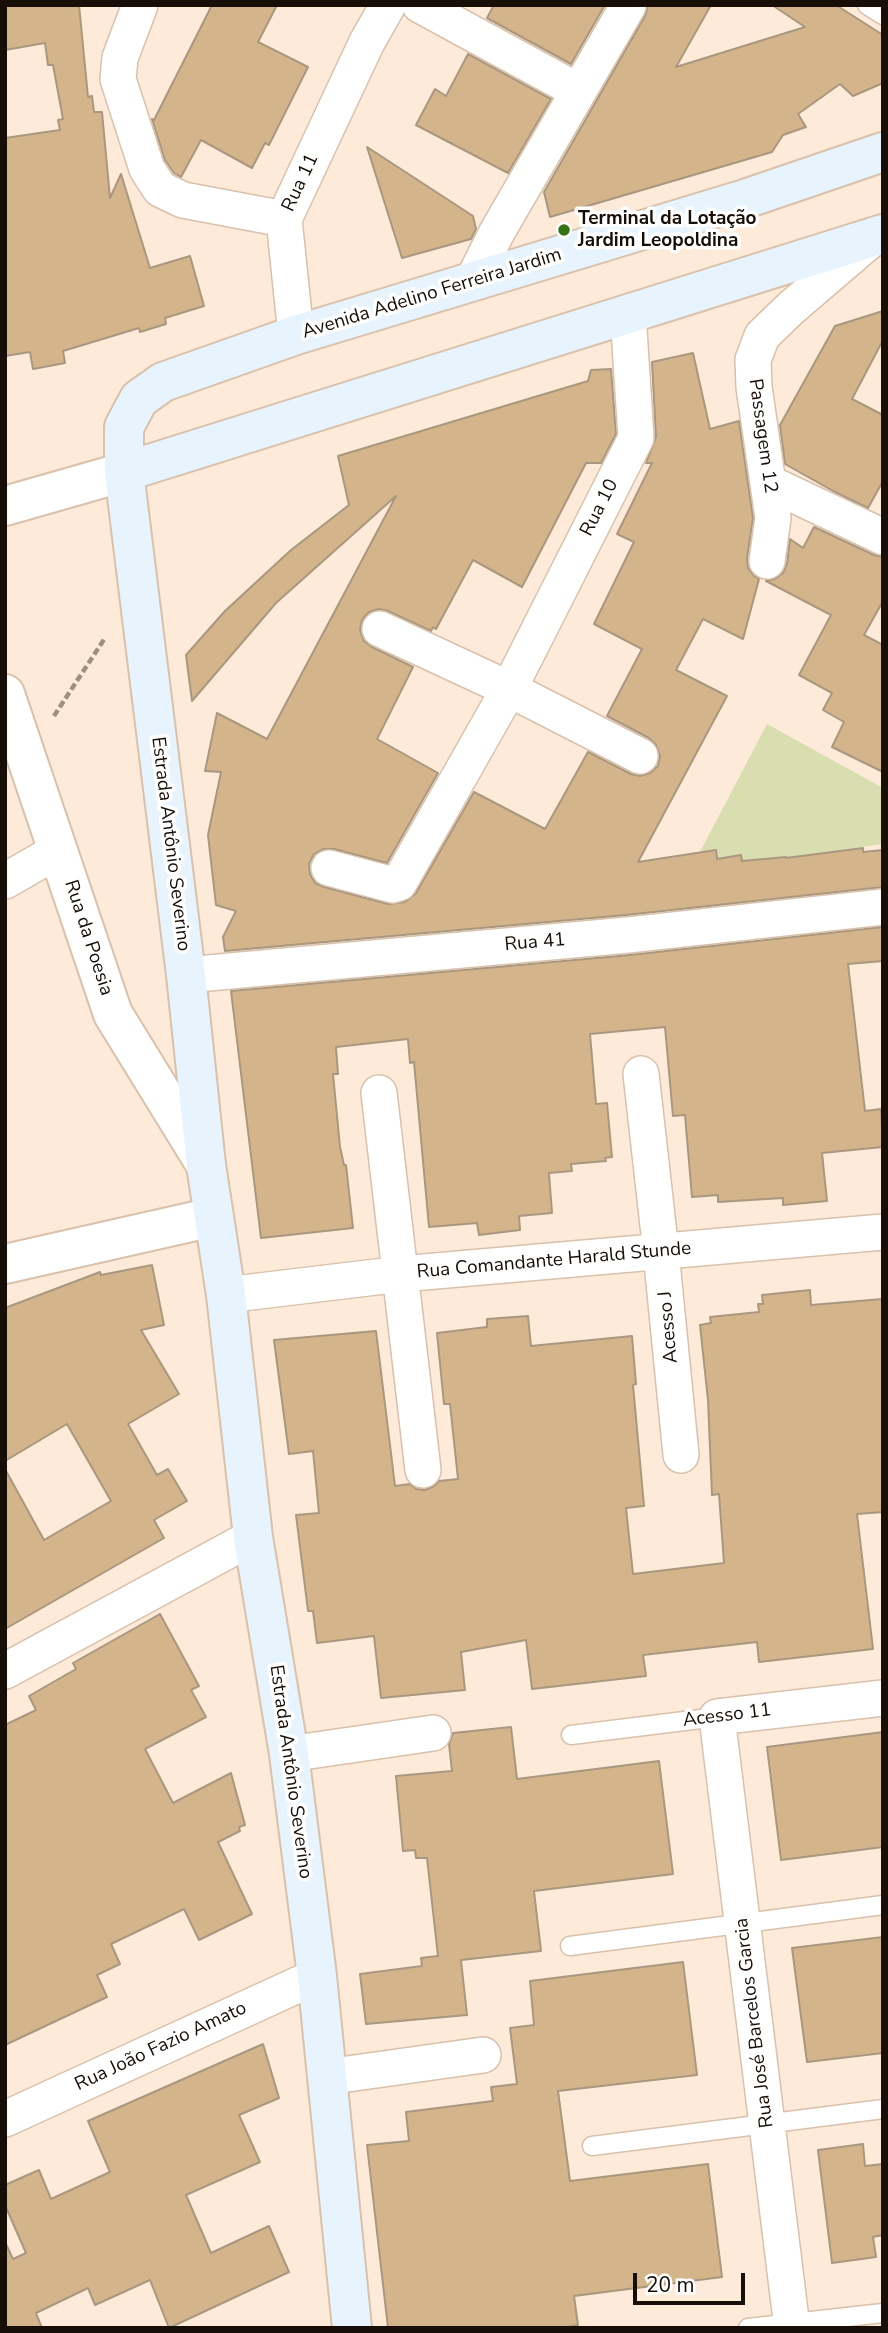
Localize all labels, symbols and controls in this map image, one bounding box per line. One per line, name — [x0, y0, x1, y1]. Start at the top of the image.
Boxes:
street label: Rua 11 — [278, 150, 324, 216]
place label: Terminal da Lotação Jardim Leopoldina — [578, 208, 757, 252]
marker: Terminal da Lotação Jardim Leopoldina — [556, 222, 572, 238]
street label: Avenida Adelino Ferreira Jardim — [300, 244, 564, 344]
street label: Passagem 12 — [743, 377, 781, 495]
street label: Rua 10 — [576, 476, 624, 540]
street label: Estrada Antônio Severino — [146, 735, 194, 953]
street label: Rua da Poesia — [59, 877, 117, 999]
street label: Rua 41 — [504, 929, 566, 957]
street label: Rua Comandante Harald Stunde — [416, 1238, 692, 1284]
street label: Acesso J — [654, 1290, 684, 1364]
street label: Estrada Antônio Severino — [264, 1664, 316, 1880]
street label: Acesso 11 — [681, 1699, 773, 1733]
street label: Rua José Barcelos Garcia — [731, 1917, 779, 2129]
street label: Rua João Fazio Amato — [72, 1997, 250, 2097]
scale bar — [636, 2260, 748, 2304]
text: 20 m — [646, 2271, 695, 2299]

